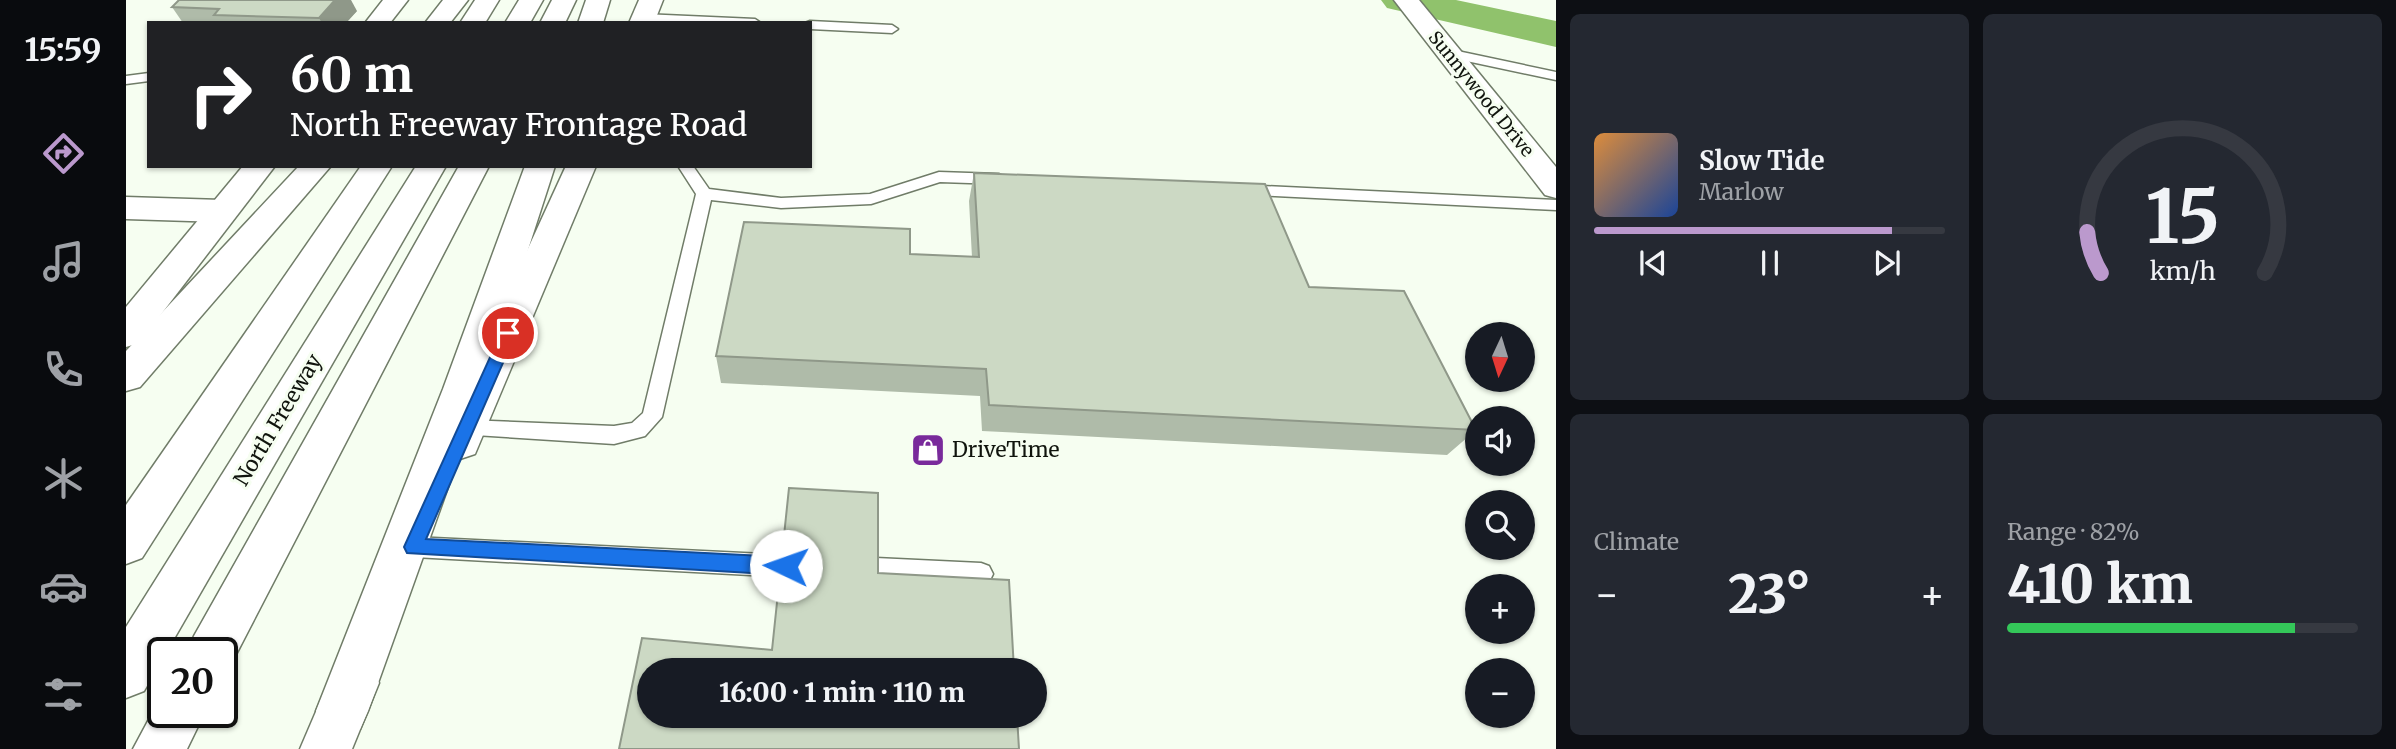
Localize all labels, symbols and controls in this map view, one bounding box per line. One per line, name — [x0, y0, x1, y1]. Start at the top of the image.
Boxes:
street label: Sunnywood Drive — [1424, 26, 1539, 161]
text: 15:59 — [25, 30, 101, 70]
text: 60 m — [290, 44, 413, 105]
icon: right — [175, 49, 266, 140]
text: North Freeway Frontage Road — [290, 105, 747, 145]
icon: directions — [39, 129, 88, 178]
text: Slow Tide — [1699, 144, 1825, 177]
text: 15 — [2145, 172, 2220, 264]
text: Marlow — [1699, 177, 1784, 206]
icon: music — [39, 237, 88, 286]
icon: previous — [1634, 244, 1672, 282]
icon: pause — [1751, 244, 1789, 282]
icon: next — [1868, 244, 1906, 282]
text: km/h — [2149, 255, 2216, 287]
pin — [478, 303, 538, 363]
icon: arrive — [489, 314, 527, 352]
north arrow — [1465, 322, 1535, 392]
map controls — [1465, 322, 1535, 728]
icon: phone — [39, 345, 88, 394]
street label: North Freeway — [228, 348, 328, 491]
button: sound — [1465, 406, 1535, 476]
shop icon: DriveTime — [909, 431, 947, 469]
place label: DriveTime — [952, 436, 1060, 463]
icon: climate — [39, 454, 88, 503]
button: search — [1465, 490, 1535, 560]
text: Range · 82% — [2007, 517, 2140, 546]
text: Climate — [1594, 527, 1679, 556]
position arrow — [749, 529, 823, 603]
text: 410 km — [2007, 552, 2193, 617]
icon: car — [39, 562, 88, 611]
text: 23° — [1728, 562, 1811, 627]
text: − — [1594, 571, 1619, 618]
text: + — [1920, 571, 1945, 618]
button: + — [1465, 574, 1535, 644]
speed limit sign: 20 — [147, 637, 238, 728]
button: − — [1465, 658, 1535, 728]
icon: filters — [39, 670, 88, 719]
text: 16:00 · 1 min · 110 m — [719, 676, 965, 709]

